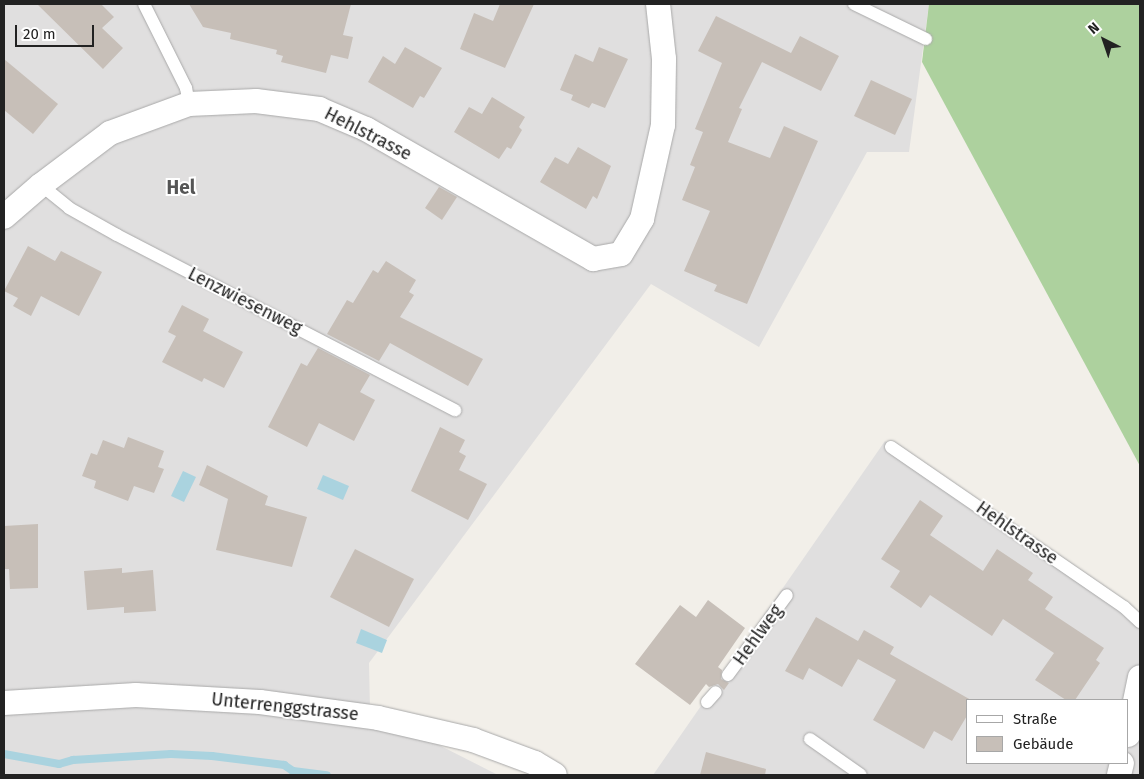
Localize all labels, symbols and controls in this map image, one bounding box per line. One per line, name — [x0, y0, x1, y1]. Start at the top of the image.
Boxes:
scale bar — [18, 15, 96, 47]
north arrow — [1079, 15, 1129, 65]
text: N — [1085, 19, 1103, 38]
text: 20 m — [23, 25, 56, 43]
street label: Hehlstrasse — [321, 103, 415, 165]
district label: Hel — [167, 177, 195, 199]
street label: Lenzwiesenweg — [184, 263, 306, 339]
street label: Hehlstrasse — [972, 497, 1062, 569]
street label: Hehlweg — [729, 600, 787, 670]
street label: Unterrenggstrasse — [210, 689, 360, 725]
legend — [966, 699, 1129, 764]
text: Straße — [1013, 710, 1057, 728]
text: Gebäude — [1013, 735, 1073, 753]

